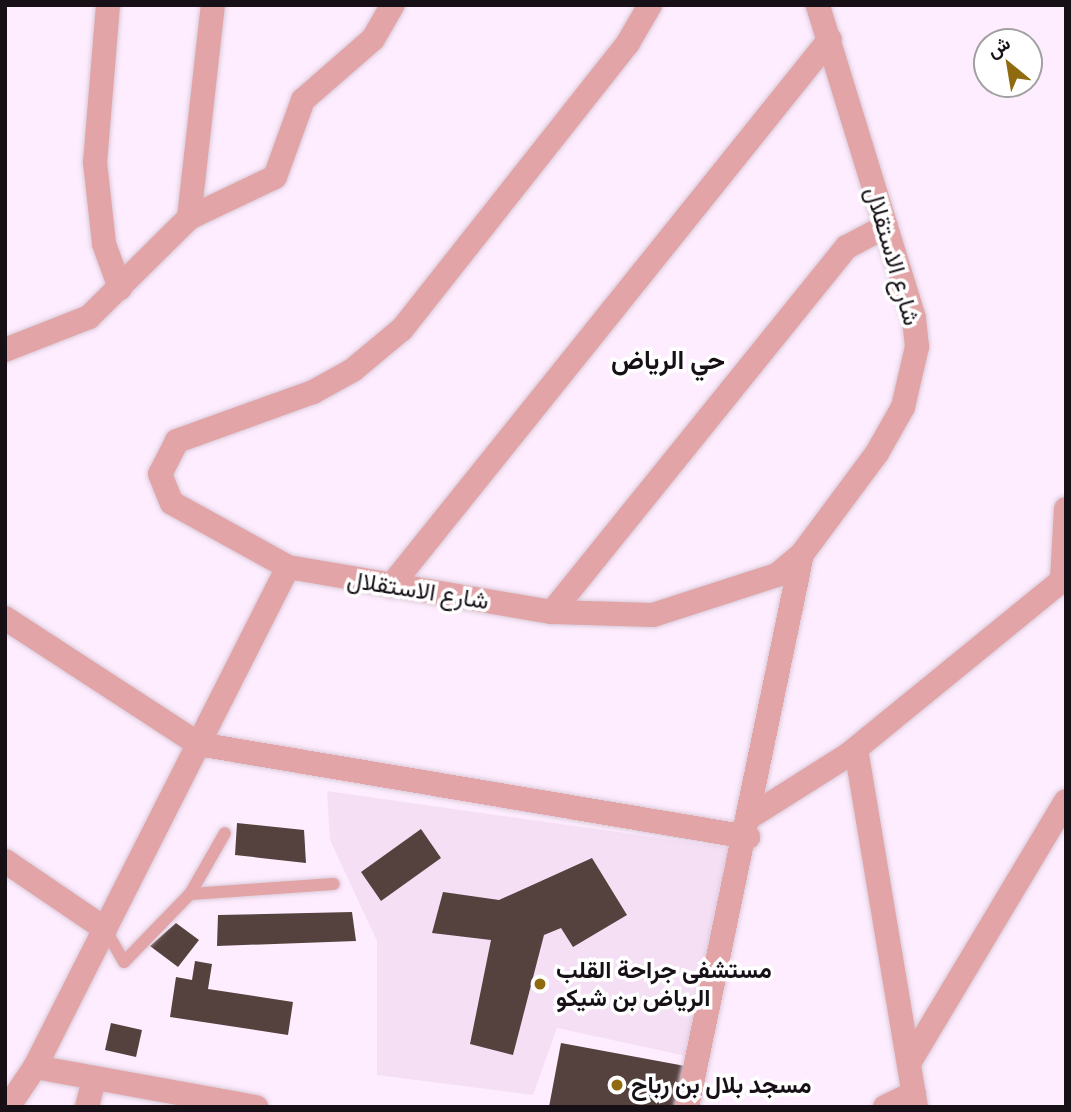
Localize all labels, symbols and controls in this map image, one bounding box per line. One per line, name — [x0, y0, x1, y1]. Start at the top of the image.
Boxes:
north arrow — [973, 28, 1043, 98]
text: ش — [982, 30, 1015, 64]
street label: شارع الاستقلال — [859, 183, 927, 329]
district label: حي الرياض — [611, 344, 725, 376]
street label: شارع الاستقلال — [345, 565, 491, 615]
place label: مستشفى جراحة القلب الرياض بن شيكو — [556, 956, 772, 1012]
marker: مستشفى جراحة القلب الرياض بن شيكو — [530, 974, 550, 994]
place label: مسجد بلال بن رباح — [631, 1071, 811, 1099]
marker: مسجد بلال بن رباح — [609, 1077, 625, 1093]

